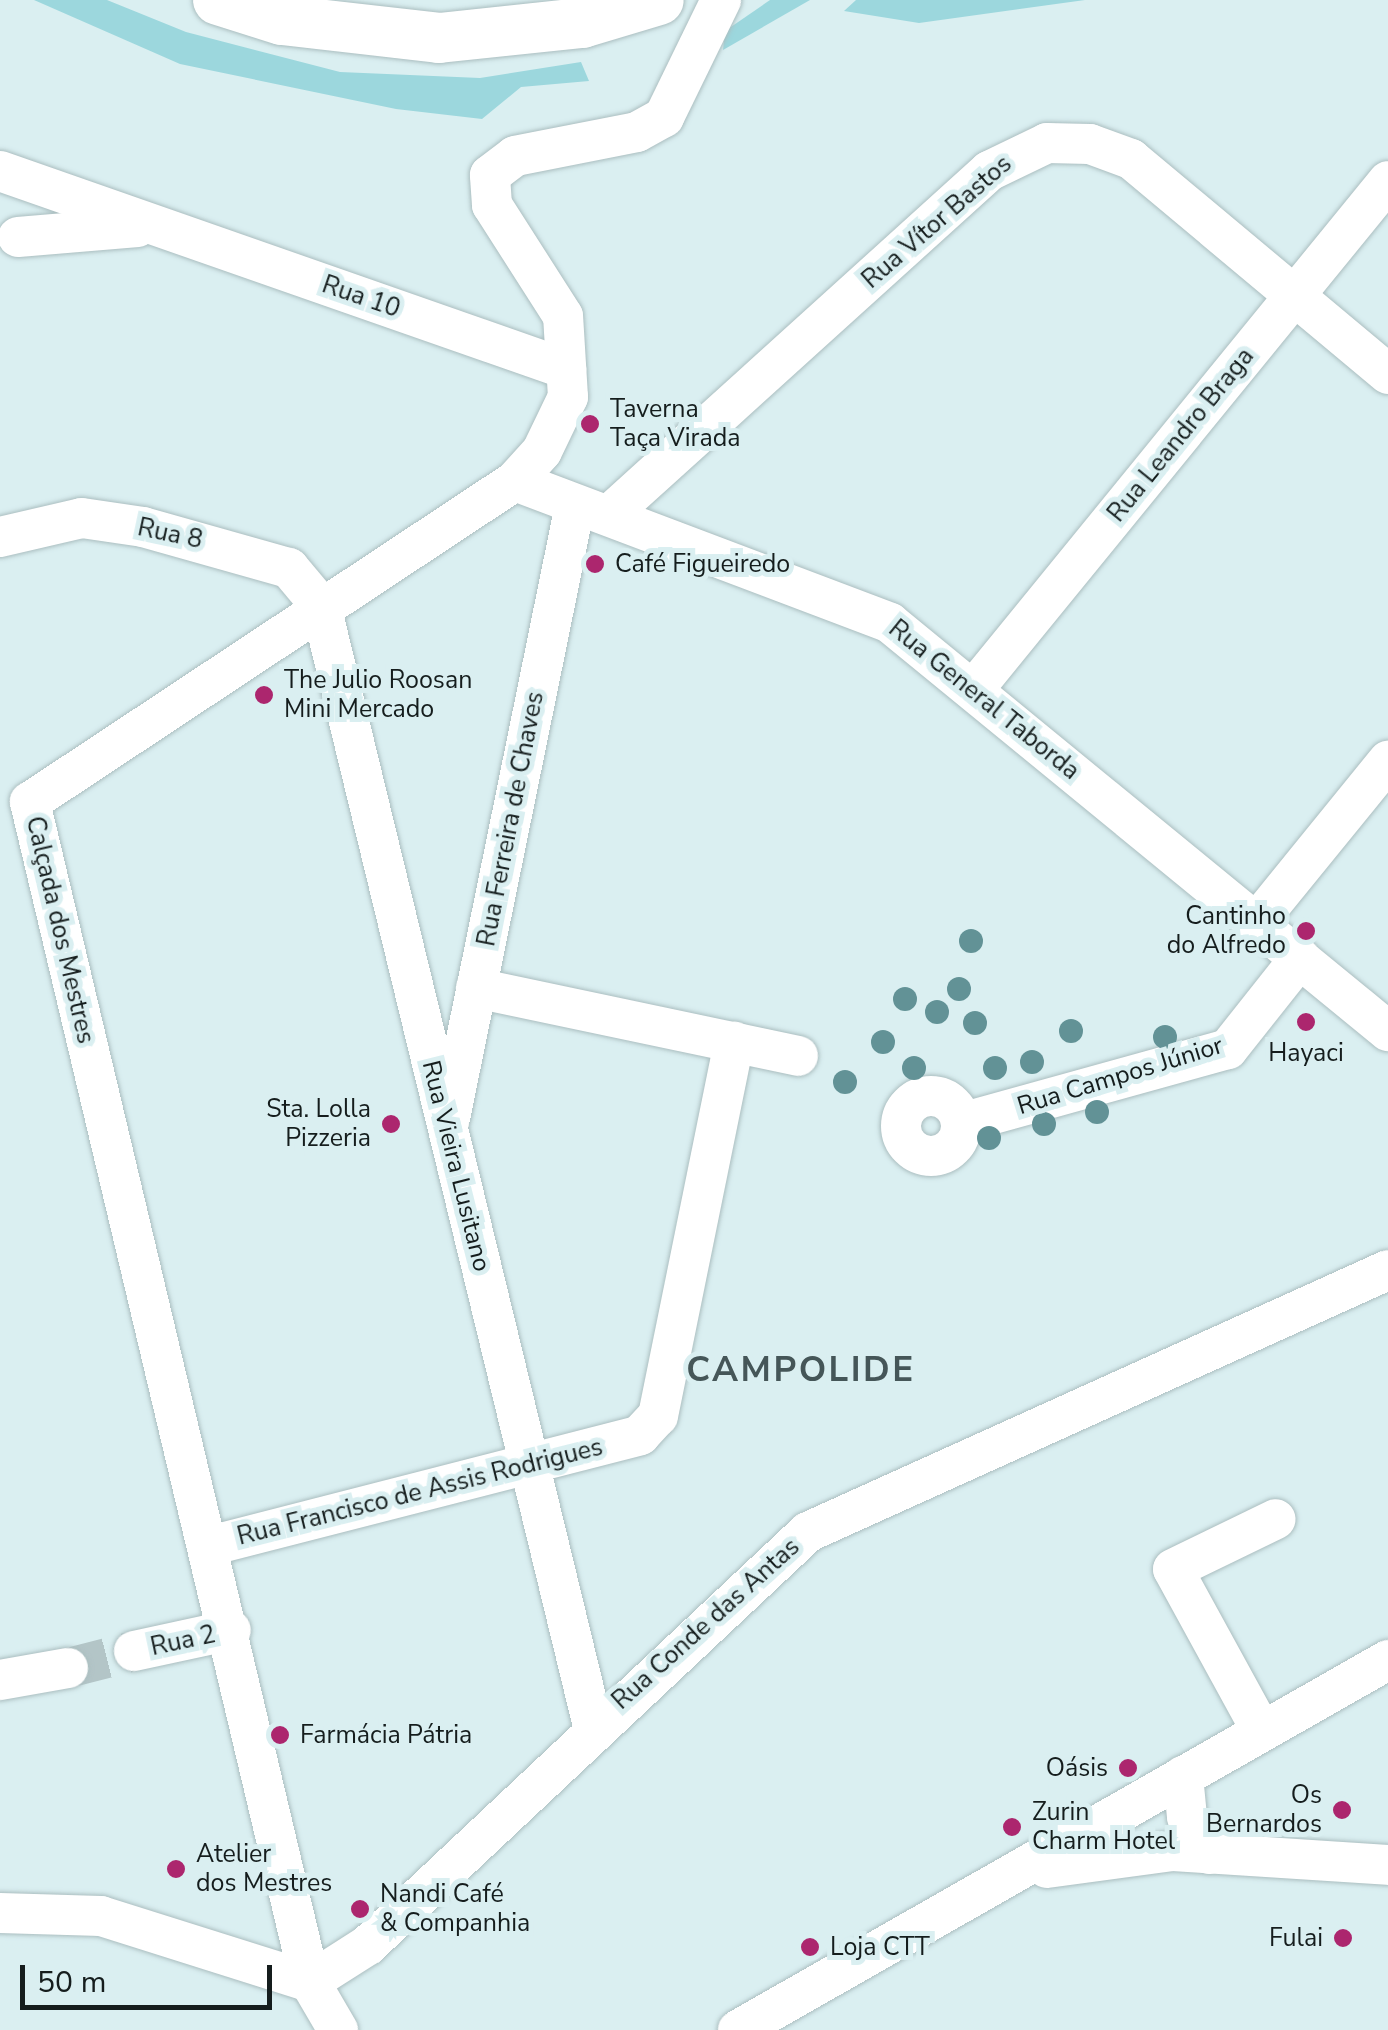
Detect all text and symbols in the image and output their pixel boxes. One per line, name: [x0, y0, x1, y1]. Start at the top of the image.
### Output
street label: Rua Vítor Bastos: [856, 149, 1018, 295]
street label: Rua 10: [318, 270, 404, 324]
street label: Rua Leandro Braga: [1102, 342, 1260, 528]
place label: Taverna Taça Virada: [610, 395, 740, 454]
marker: Taverna Taça Virada: [579, 413, 601, 435]
street label: Rua 8: [135, 513, 205, 555]
place label: Café Figueiredo: [615, 549, 790, 579]
marker: Café Figueiredo: [584, 553, 606, 575]
street label: Rua General Taborda: [883, 614, 1085, 786]
place label: The Julio Roosan Mini Mercado: [284, 666, 472, 725]
marker: The Julio Roosan Mini Mercado: [253, 684, 275, 706]
street label: Rua Ferreira de Chaves: [472, 689, 550, 949]
street label: Calçada dos Mestres: [19, 813, 101, 1047]
place label: Cantinho do Alfredo: [1167, 902, 1286, 961]
marker: Cantinho do Alfredo: [1295, 920, 1317, 942]
marker: Hayaci: [1295, 1011, 1317, 1033]
street label: Rua Campos Júnior: [1014, 1030, 1226, 1122]
place label: Hayaci: [1268, 1038, 1344, 1068]
street label: Rua Vieira Lusitano: [415, 1057, 497, 1275]
place label: Sta. Lolla Pizzeria: [266, 1095, 371, 1154]
marker: Sta. Lolla Pizzeria: [380, 1113, 402, 1135]
district label: CAMPOLIDE: [686, 1349, 916, 1391]
street label: Rua Francisco de Assis Rodrigues: [234, 1432, 606, 1552]
street label: Rua Conde das Antas: [606, 1532, 806, 1716]
street label: Rua 2: [148, 1620, 218, 1662]
place label: Farmácia Pátria: [300, 1720, 472, 1750]
marker: Farmácia Pátria: [269, 1724, 291, 1746]
place label: Oásis: [1046, 1753, 1108, 1783]
marker: Oásis: [1117, 1757, 1139, 1779]
place label: Os Bernardos: [1206, 1781, 1322, 1840]
place label: Zurin Charm Hotel: [1032, 1798, 1175, 1857]
marker: Os Bernardos: [1331, 1799, 1353, 1821]
marker: Zurin Charm Hotel: [1001, 1816, 1023, 1838]
place label: Atelier dos Mestres: [196, 1840, 332, 1899]
marker: Atelier dos Mestres: [165, 1858, 187, 1880]
place label: Nandi Café & Companhia: [380, 1880, 530, 1939]
marker: Nandi Café & Companhia: [349, 1898, 371, 1920]
place label: Fulai: [1269, 1923, 1323, 1953]
marker: Fulai: [1332, 1927, 1354, 1949]
place label: Loja CTT: [830, 1932, 930, 1962]
marker: Loja CTT: [799, 1936, 821, 1958]
scale bar: [25, 1945, 278, 2007]
text: 50 m: [37, 1962, 106, 2003]

